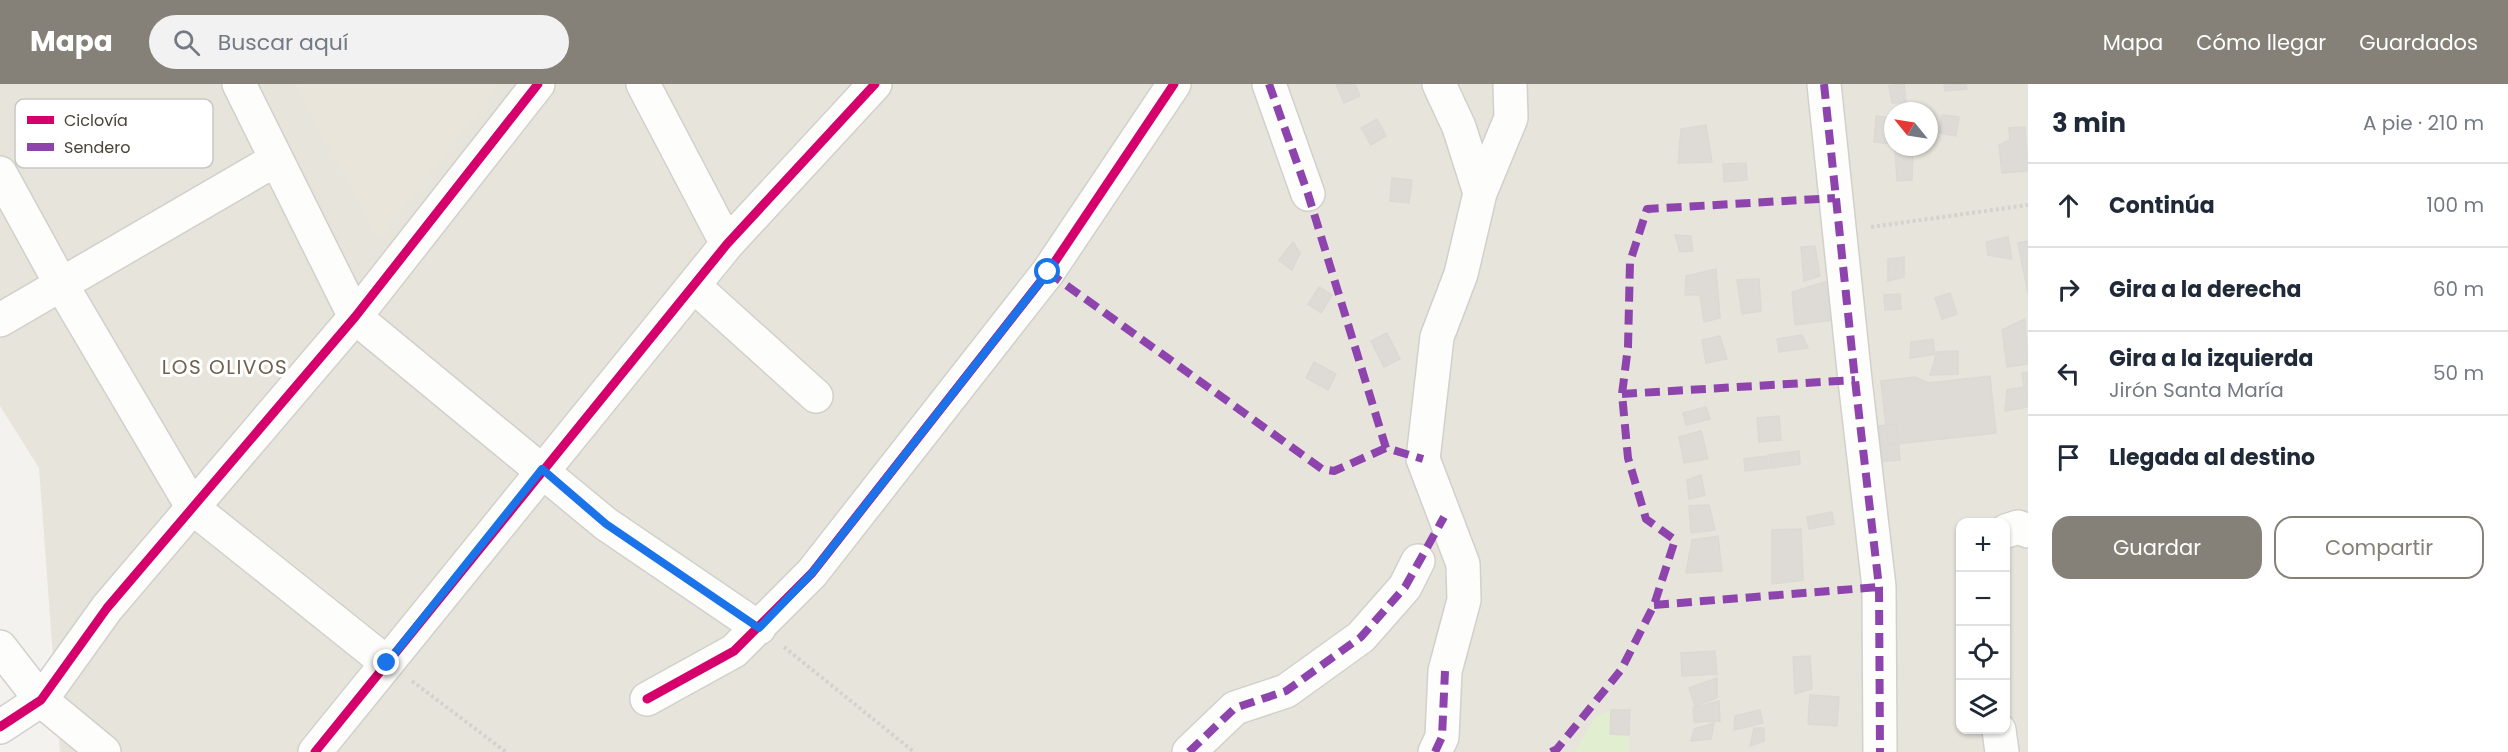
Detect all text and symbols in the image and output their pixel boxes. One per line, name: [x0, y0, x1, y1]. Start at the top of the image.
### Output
search box: [149, 15, 569, 69]
text: Mapa: [30, 22, 113, 61]
icon: search: [170, 26, 203, 59]
text: Buscar aquí: [218, 27, 348, 58]
text: Mapa: [2103, 28, 2163, 57]
text: Cómo llegar: [2196, 28, 2326, 57]
text: Guardados: [2359, 28, 2478, 57]
legend: [15, 99, 213, 168]
north arrow: [1884, 102, 1938, 156]
text: 3 min: [2052, 105, 2126, 141]
text: Ciclovía: [64, 109, 128, 132]
text: A pie · 210 m: [2363, 109, 2484, 137]
text: Sendero: [64, 136, 131, 159]
icon: ahead: [2052, 189, 2085, 222]
text: Continúa: [2109, 190, 2215, 221]
text: 100 m: [2427, 191, 2484, 219]
route start: [1034, 258, 1060, 284]
icon: right: [2052, 273, 2085, 306]
text: Gira a la derecha: [2109, 274, 2302, 305]
text: 60 m: [2433, 275, 2484, 303]
text: Gira a la izquierda: [2109, 343, 2313, 374]
district label: LOS OLIVOS: [162, 353, 288, 381]
icon: left: [2052, 357, 2085, 390]
text: 50 m: [2433, 359, 2484, 387]
text: Jirón Santa María: [2109, 376, 2284, 404]
icon: arrive: [2052, 441, 2085, 474]
text: Llegada al destino: [2109, 442, 2315, 473]
button: Guardar: [2052, 516, 2262, 579]
button: Compartir: [2274, 516, 2484, 579]
map controls: [1956, 518, 2010, 734]
button: +: [1956, 518, 2010, 572]
button: −: [1956, 572, 2010, 626]
button: locate: [1956, 626, 2010, 680]
route end: [373, 649, 399, 675]
button: layers: [1956, 680, 2010, 734]

